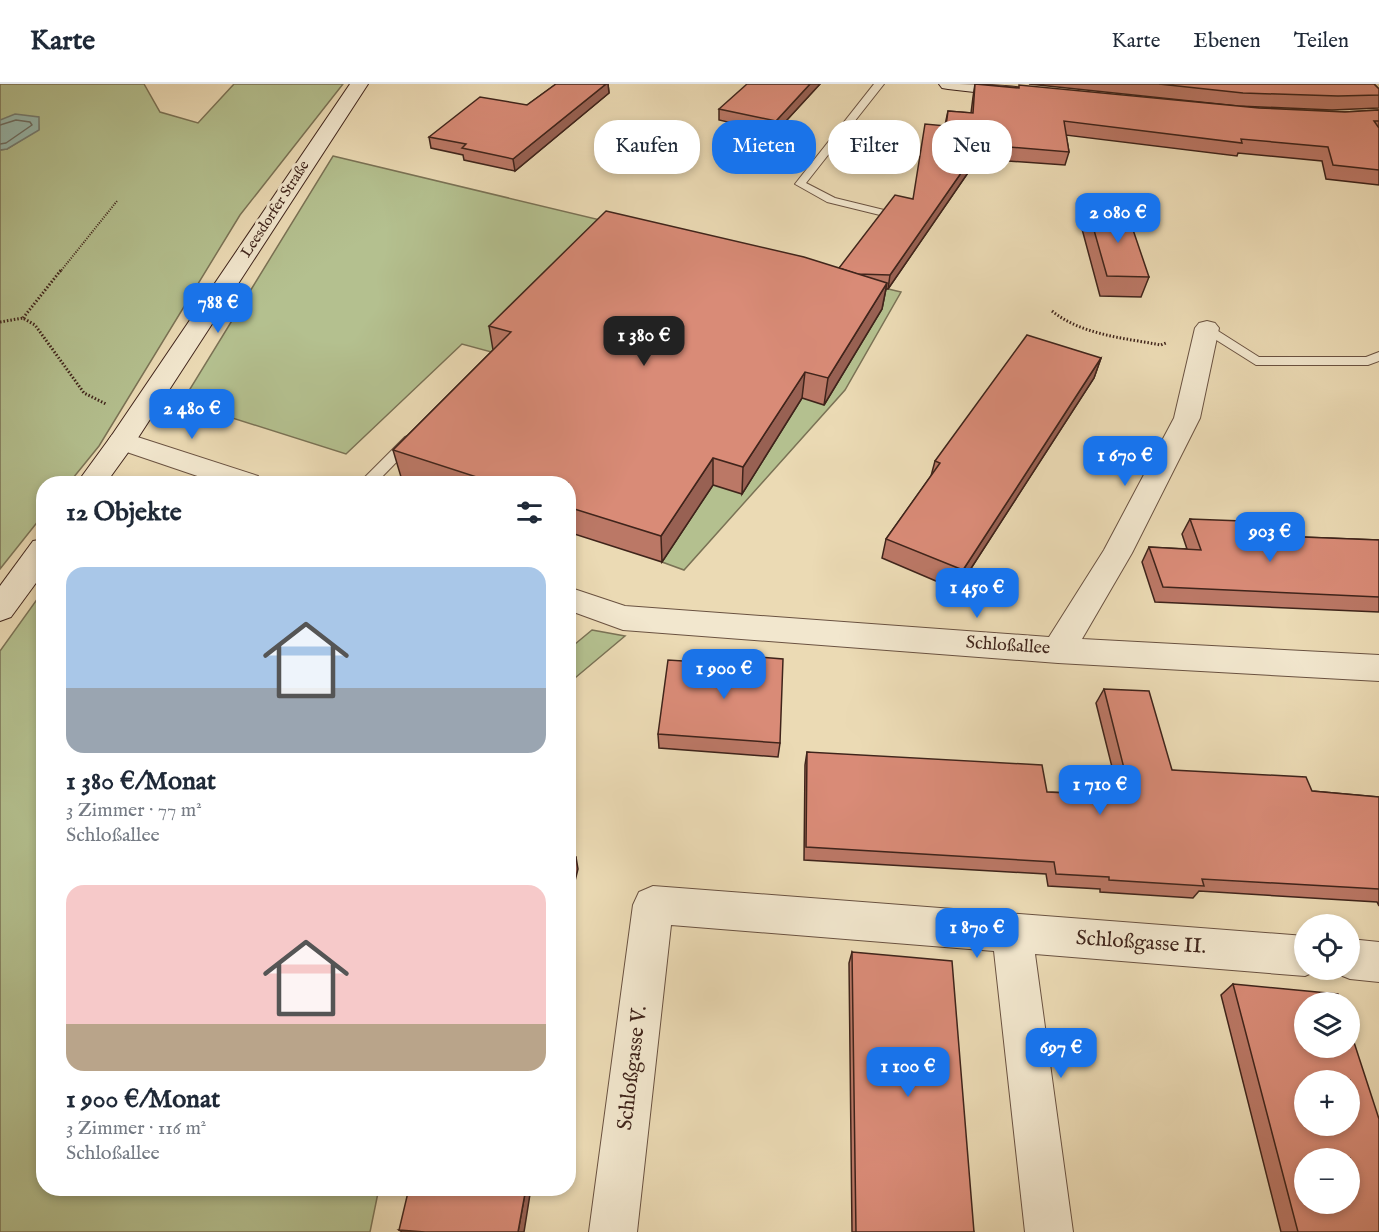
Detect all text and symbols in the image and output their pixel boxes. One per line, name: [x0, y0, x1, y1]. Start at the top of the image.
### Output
text: Karte: [30, 24, 95, 59]
text: Karte: [1112, 28, 1160, 55]
text: Ebenen: [1193, 28, 1261, 55]
text: Teilen: [1294, 28, 1349, 55]
chip: Kaufen: [594, 120, 700, 174]
chip: Mieten: [712, 120, 816, 174]
chip: Filter: [828, 120, 920, 174]
chip: Neu: [932, 120, 1012, 174]
street label: Leesdorfer Straße: [237, 157, 313, 261]
pin: 2 080 €: [1063, 193, 1173, 244]
text: 2 080 €: [1089, 200, 1147, 225]
pin: 788 €: [176, 283, 260, 334]
text: 788 €: [197, 290, 239, 315]
pin: 1 380 €: [589, 316, 699, 367]
text: 1 380 €: [617, 323, 671, 348]
pin: 2 480 €: [137, 389, 247, 440]
text: 2 480 €: [163, 396, 221, 421]
pin: 1 670 €: [1070, 436, 1180, 487]
text: 1 670 €: [1097, 443, 1153, 468]
text: 12 Objekte: [66, 496, 182, 529]
icon: filters: [513, 496, 546, 529]
pin: 903 €: [1228, 512, 1312, 563]
text: 903 €: [1249, 519, 1291, 544]
pin: 1 450 €: [922, 568, 1032, 619]
text: 1 450 €: [950, 575, 1004, 600]
icon: home: [252, 606, 360, 714]
street label: Schloßallee: [965, 632, 1051, 660]
pin: 1 900 €: [669, 649, 779, 700]
text: 1 900 €: [696, 656, 752, 681]
text: 1 380 €/Monat: [66, 765, 216, 798]
pin: 1 710 €: [1045, 765, 1155, 816]
text: 1 710 €: [1073, 772, 1127, 797]
text: 3 Zimmer · 77 m²: [66, 798, 202, 823]
text: Schloßallee: [66, 823, 160, 848]
pin: 1 870 €: [922, 908, 1032, 959]
map controls: [1294, 914, 1360, 1214]
button: locate: [1294, 914, 1360, 980]
text: 1 870 €: [950, 915, 1004, 940]
icon: home: [252, 924, 360, 1032]
street label: Schloßgasse II.: [1075, 925, 1207, 961]
button: layers: [1294, 992, 1360, 1058]
street label: Schloßgasse V.: [612, 1004, 654, 1132]
pin: 697 €: [1019, 1028, 1103, 1079]
text: 697 €: [1040, 1035, 1082, 1060]
pin: 1 100 €: [853, 1047, 963, 1098]
text: 1 100 €: [881, 1054, 935, 1079]
button: +: [1294, 1070, 1360, 1136]
text: 1 900 €/Monat: [66, 1083, 220, 1116]
text: 3 Zimmer · 116 m²: [66, 1116, 206, 1141]
text: Schloßallee: [66, 1141, 160, 1166]
button: −: [1294, 1148, 1360, 1214]

